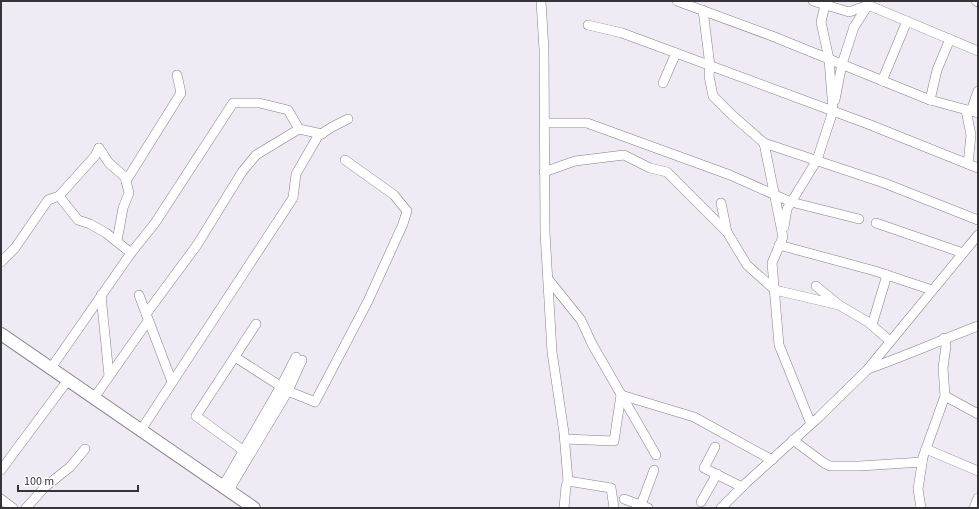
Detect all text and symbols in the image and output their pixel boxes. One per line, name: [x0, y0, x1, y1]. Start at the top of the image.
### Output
scale bar: [18, 467, 138, 493]
text: 100 m: [24, 473, 54, 490]

